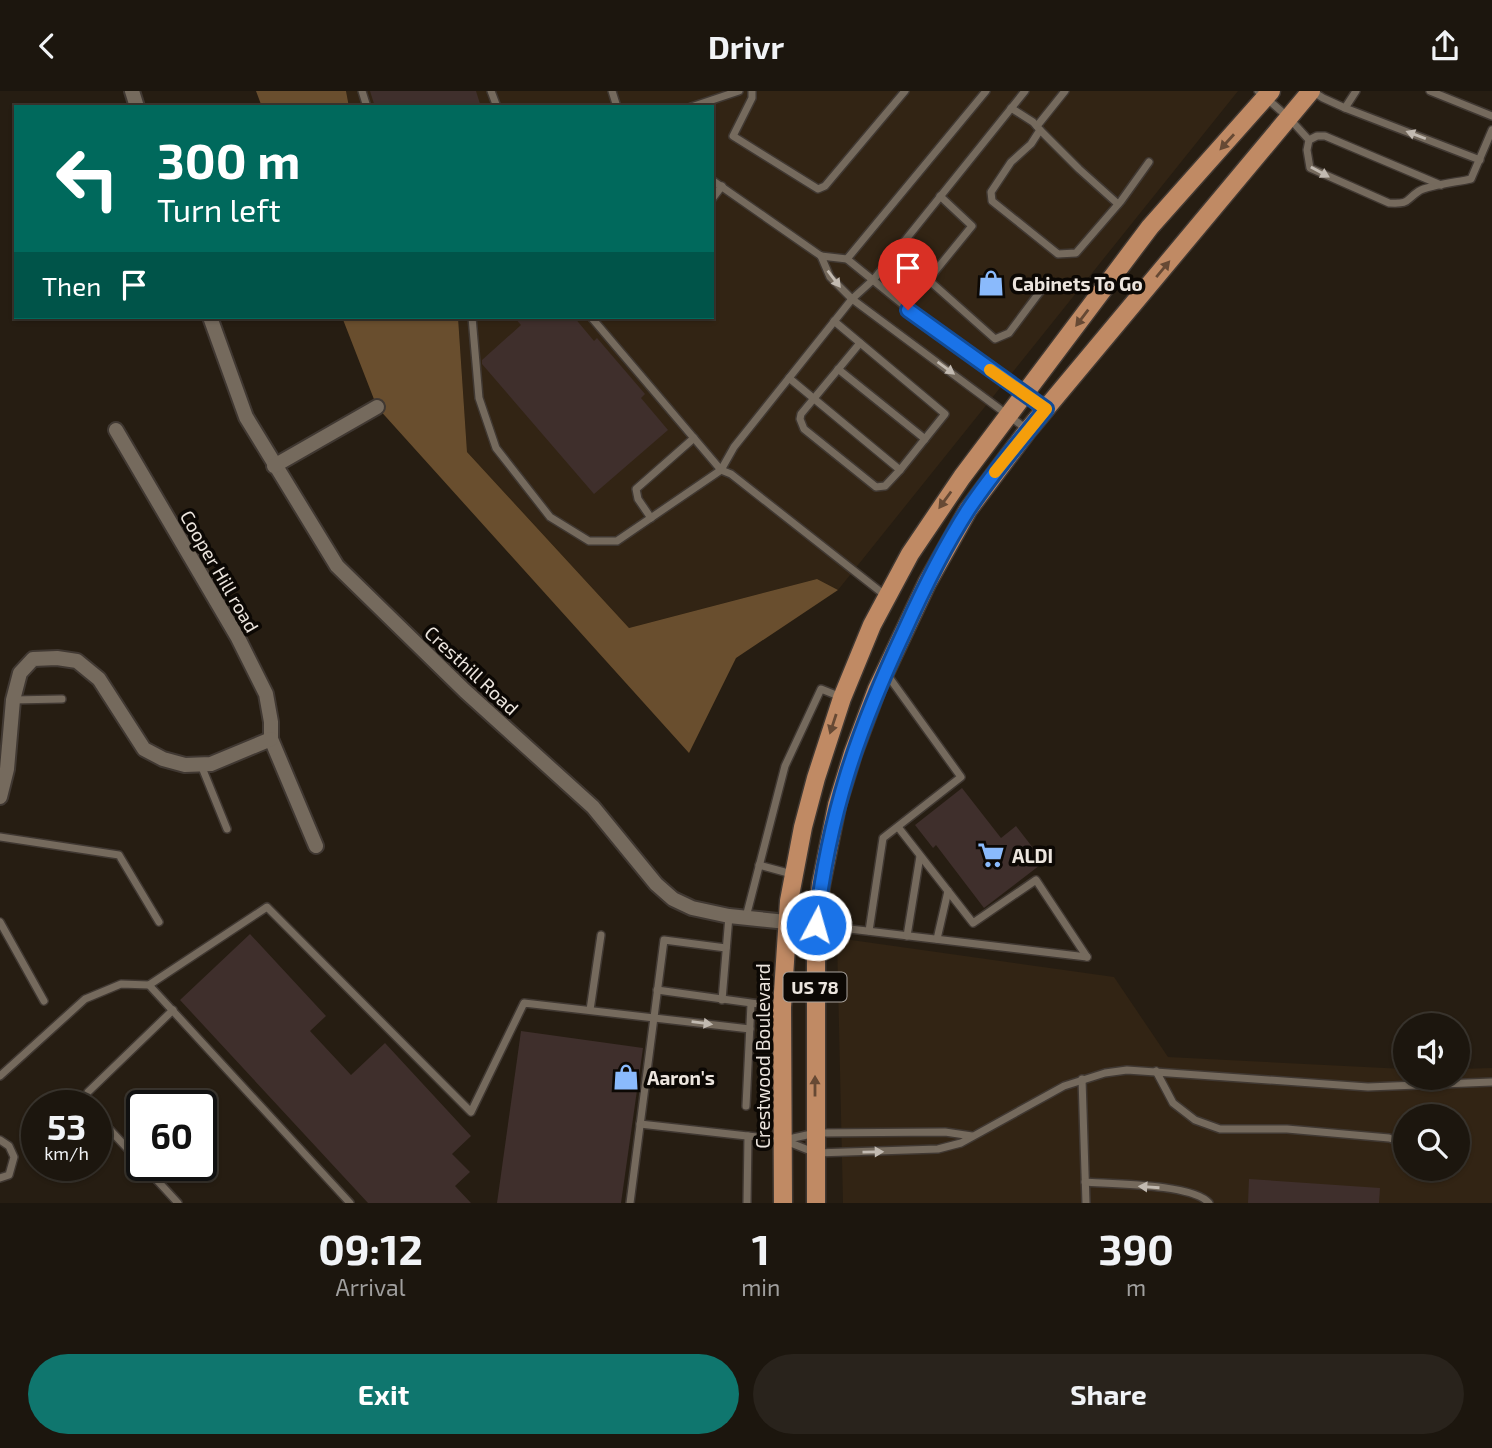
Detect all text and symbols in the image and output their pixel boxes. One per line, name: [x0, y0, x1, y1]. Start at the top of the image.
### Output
icon: back: [28, 27, 66, 65]
text: Drivr: [708, 27, 784, 65]
icon: share: [1426, 27, 1464, 65]
one-way arrow: [1406, 129, 1427, 140]
text: 300 m: [157, 130, 300, 189]
icon: left: [42, 133, 133, 224]
one-way arrow: [1219, 134, 1235, 151]
one-way arrow: [1310, 165, 1330, 177]
text: Turn left: [157, 190, 281, 228]
pin: [878, 238, 938, 310]
icon: arrive: [889, 249, 927, 287]
one-way arrow: [1155, 260, 1171, 278]
icon: arrive: [115, 266, 153, 304]
shop icon: Cabinets To Go: [976, 268, 1006, 298]
text: Then: [42, 270, 101, 301]
one-way arrow: [827, 270, 841, 288]
place label: Cabinets To Go: [1012, 272, 1143, 295]
one-way arrow: [1075, 309, 1089, 327]
one-way arrow: [937, 361, 955, 375]
one-way arrow: [938, 490, 952, 509]
street label: Cooper Hill road: [176, 506, 264, 636]
street label: Cresthill Road: [420, 621, 524, 719]
one-way arrow: [827, 714, 838, 735]
supermarket icon: ALDI: [976, 840, 1006, 870]
place label: ALDI: [1012, 844, 1053, 867]
position arrow: [779, 888, 853, 962]
street label: Crestwood Boulevard: [751, 963, 774, 1149]
road number: US 78: [784, 973, 846, 1002]
map controls: [1393, 1013, 1470, 1181]
button: sound: [1393, 1013, 1470, 1090]
one-way arrow: [691, 1018, 713, 1029]
shop icon: Aaron's: [611, 1062, 641, 1092]
place label: Aaron's: [647, 1066, 715, 1089]
one-way arrow: [810, 1075, 821, 1097]
speed limit sign: 60: [126, 1090, 217, 1181]
button: search: [1393, 1104, 1470, 1181]
text: 53: [47, 1105, 86, 1147]
text: km/h: [44, 1142, 89, 1164]
one-way arrow: [862, 1146, 884, 1157]
one-way arrow: [1138, 1181, 1160, 1192]
text: 09:12: [318, 1223, 423, 1273]
text: 1: [752, 1223, 770, 1273]
text: 390: [1099, 1223, 1174, 1273]
text: Arrival: [336, 1273, 406, 1301]
text: min: [741, 1273, 780, 1301]
text: m: [1126, 1273, 1146, 1301]
button: Exit: [28, 1354, 739, 1434]
button: Share: [753, 1354, 1464, 1434]

